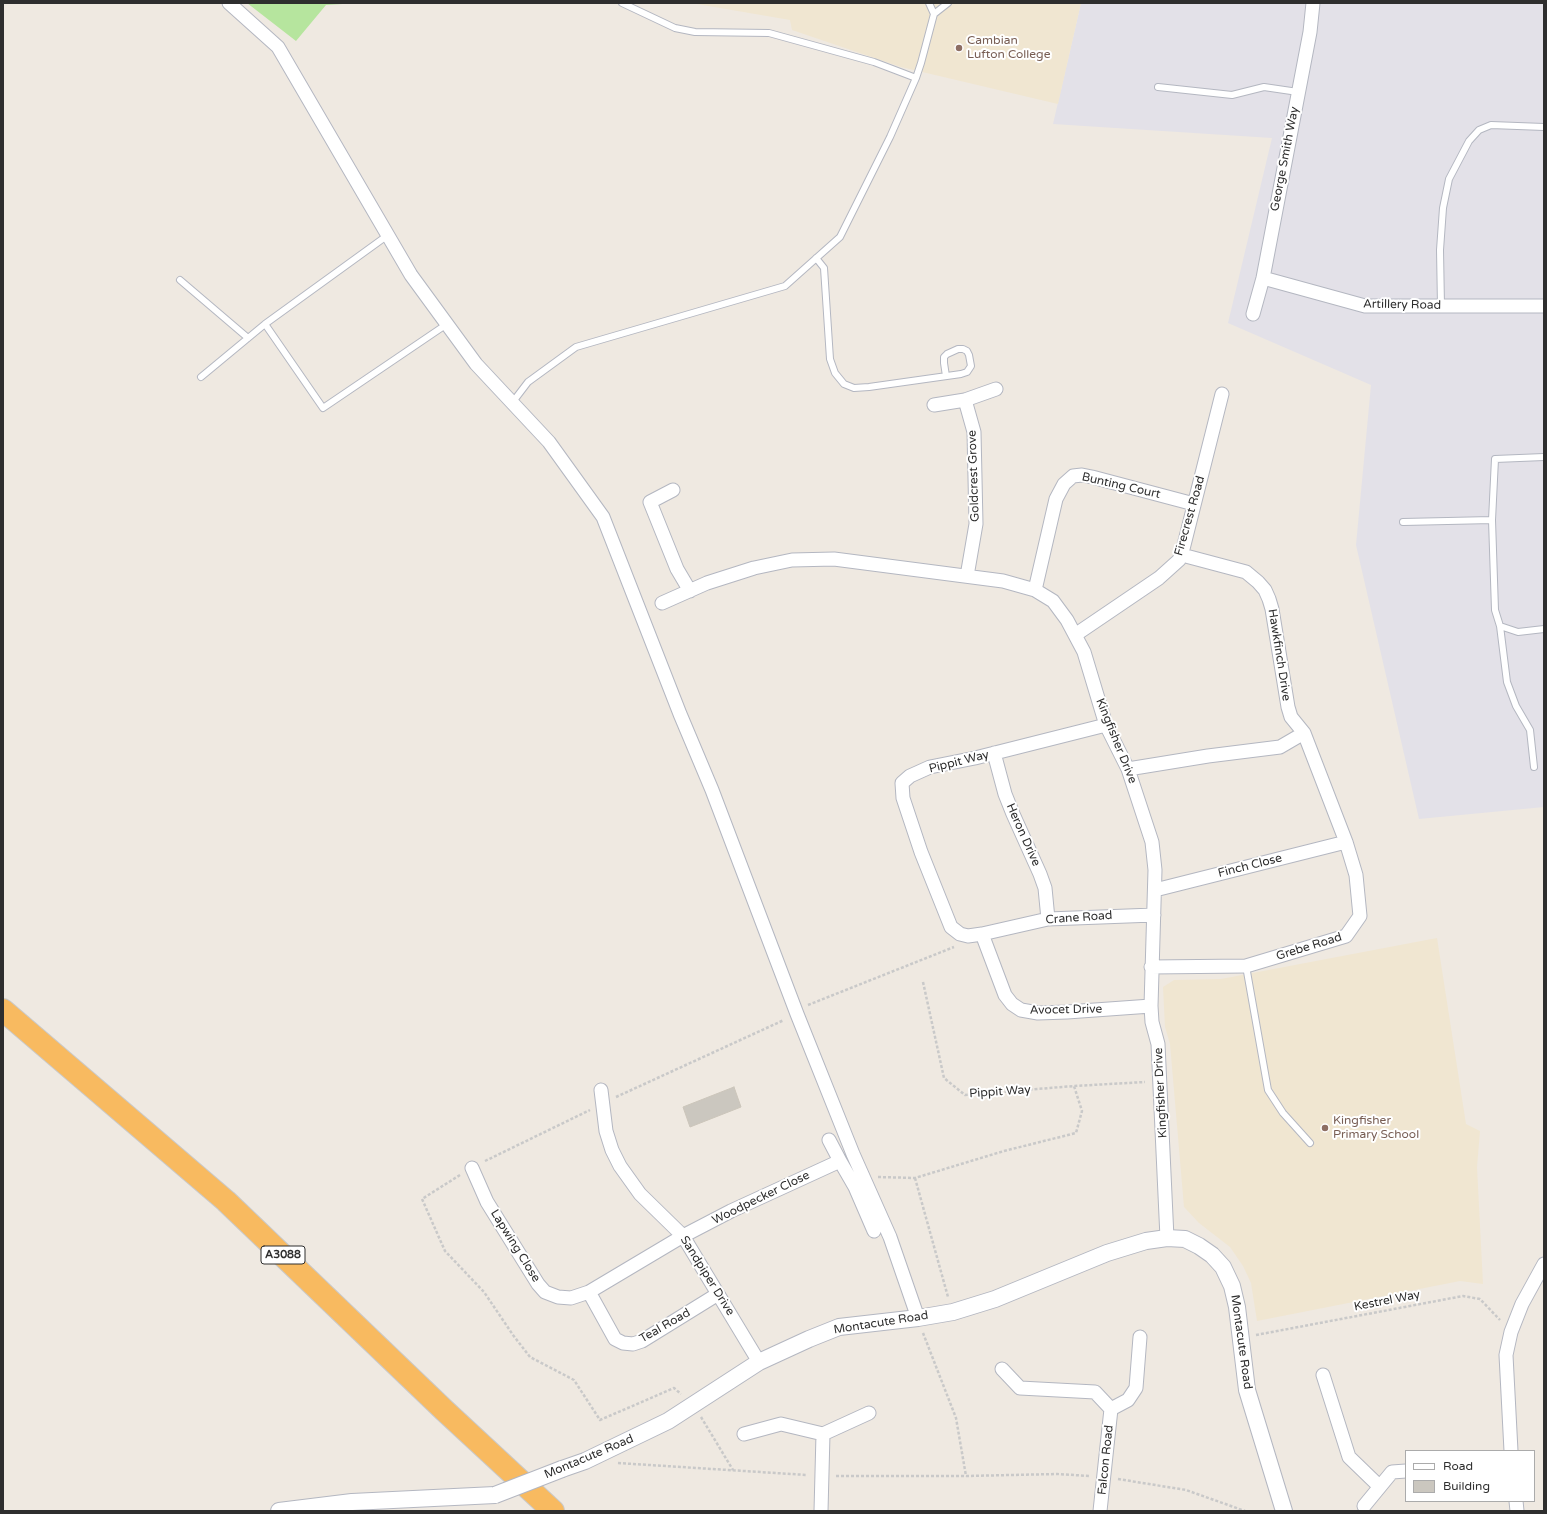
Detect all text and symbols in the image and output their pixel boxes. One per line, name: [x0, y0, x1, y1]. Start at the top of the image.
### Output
place label: Cambian Lufton College: [967, 34, 1050, 62]
marker: Cambian Lufton College: [954, 43, 964, 53]
street label: George Smith Way: [1268, 106, 1302, 212]
street label: Artillery Road: [1363, 297, 1441, 313]
street label: Goldcrest Grove: [965, 430, 983, 522]
street label: Bunting Court: [1080, 470, 1162, 502]
street label: Firecrest Road: [1172, 474, 1208, 558]
street label: Hawkfinch Drive: [1265, 608, 1293, 702]
street label: Kingfisher Drive: [1092, 696, 1140, 786]
street label: Pippit Way: [927, 748, 991, 776]
street label: Heron Drive: [1003, 801, 1043, 869]
street label: Finch Close: [1217, 851, 1283, 881]
street label: Crane Road: [1045, 908, 1113, 928]
street label: Grebe Road: [1274, 930, 1344, 964]
street label: Avocet Drive: [1030, 1002, 1102, 1018]
street label: Kingfisher Drive: [1151, 1047, 1171, 1139]
street label: Pippit Way: [969, 1083, 1031, 1101]
place label: Kingfisher Primary School: [1333, 1114, 1419, 1142]
marker: Kingfisher Primary School: [1320, 1123, 1330, 1133]
street label: Woodpecker Close: [710, 1168, 812, 1228]
street label: Lapwing Close: [487, 1207, 543, 1285]
street label: Sandpiper Drive: [677, 1234, 737, 1318]
road number: A3088: [261, 1246, 305, 1264]
street label: Kestrel Way: [1353, 1288, 1421, 1314]
street label: Montacute Road: [1227, 1294, 1255, 1390]
street label: Teal Road: [637, 1306, 693, 1346]
street label: Montacute Road: [833, 1308, 929, 1338]
street label: Falcon Road: [1095, 1424, 1117, 1496]
street label: Montacute Road: [542, 1432, 636, 1482]
legend: [1405, 1450, 1535, 1502]
text: Road: [1443, 1459, 1473, 1473]
text: Building: [1443, 1479, 1490, 1493]

